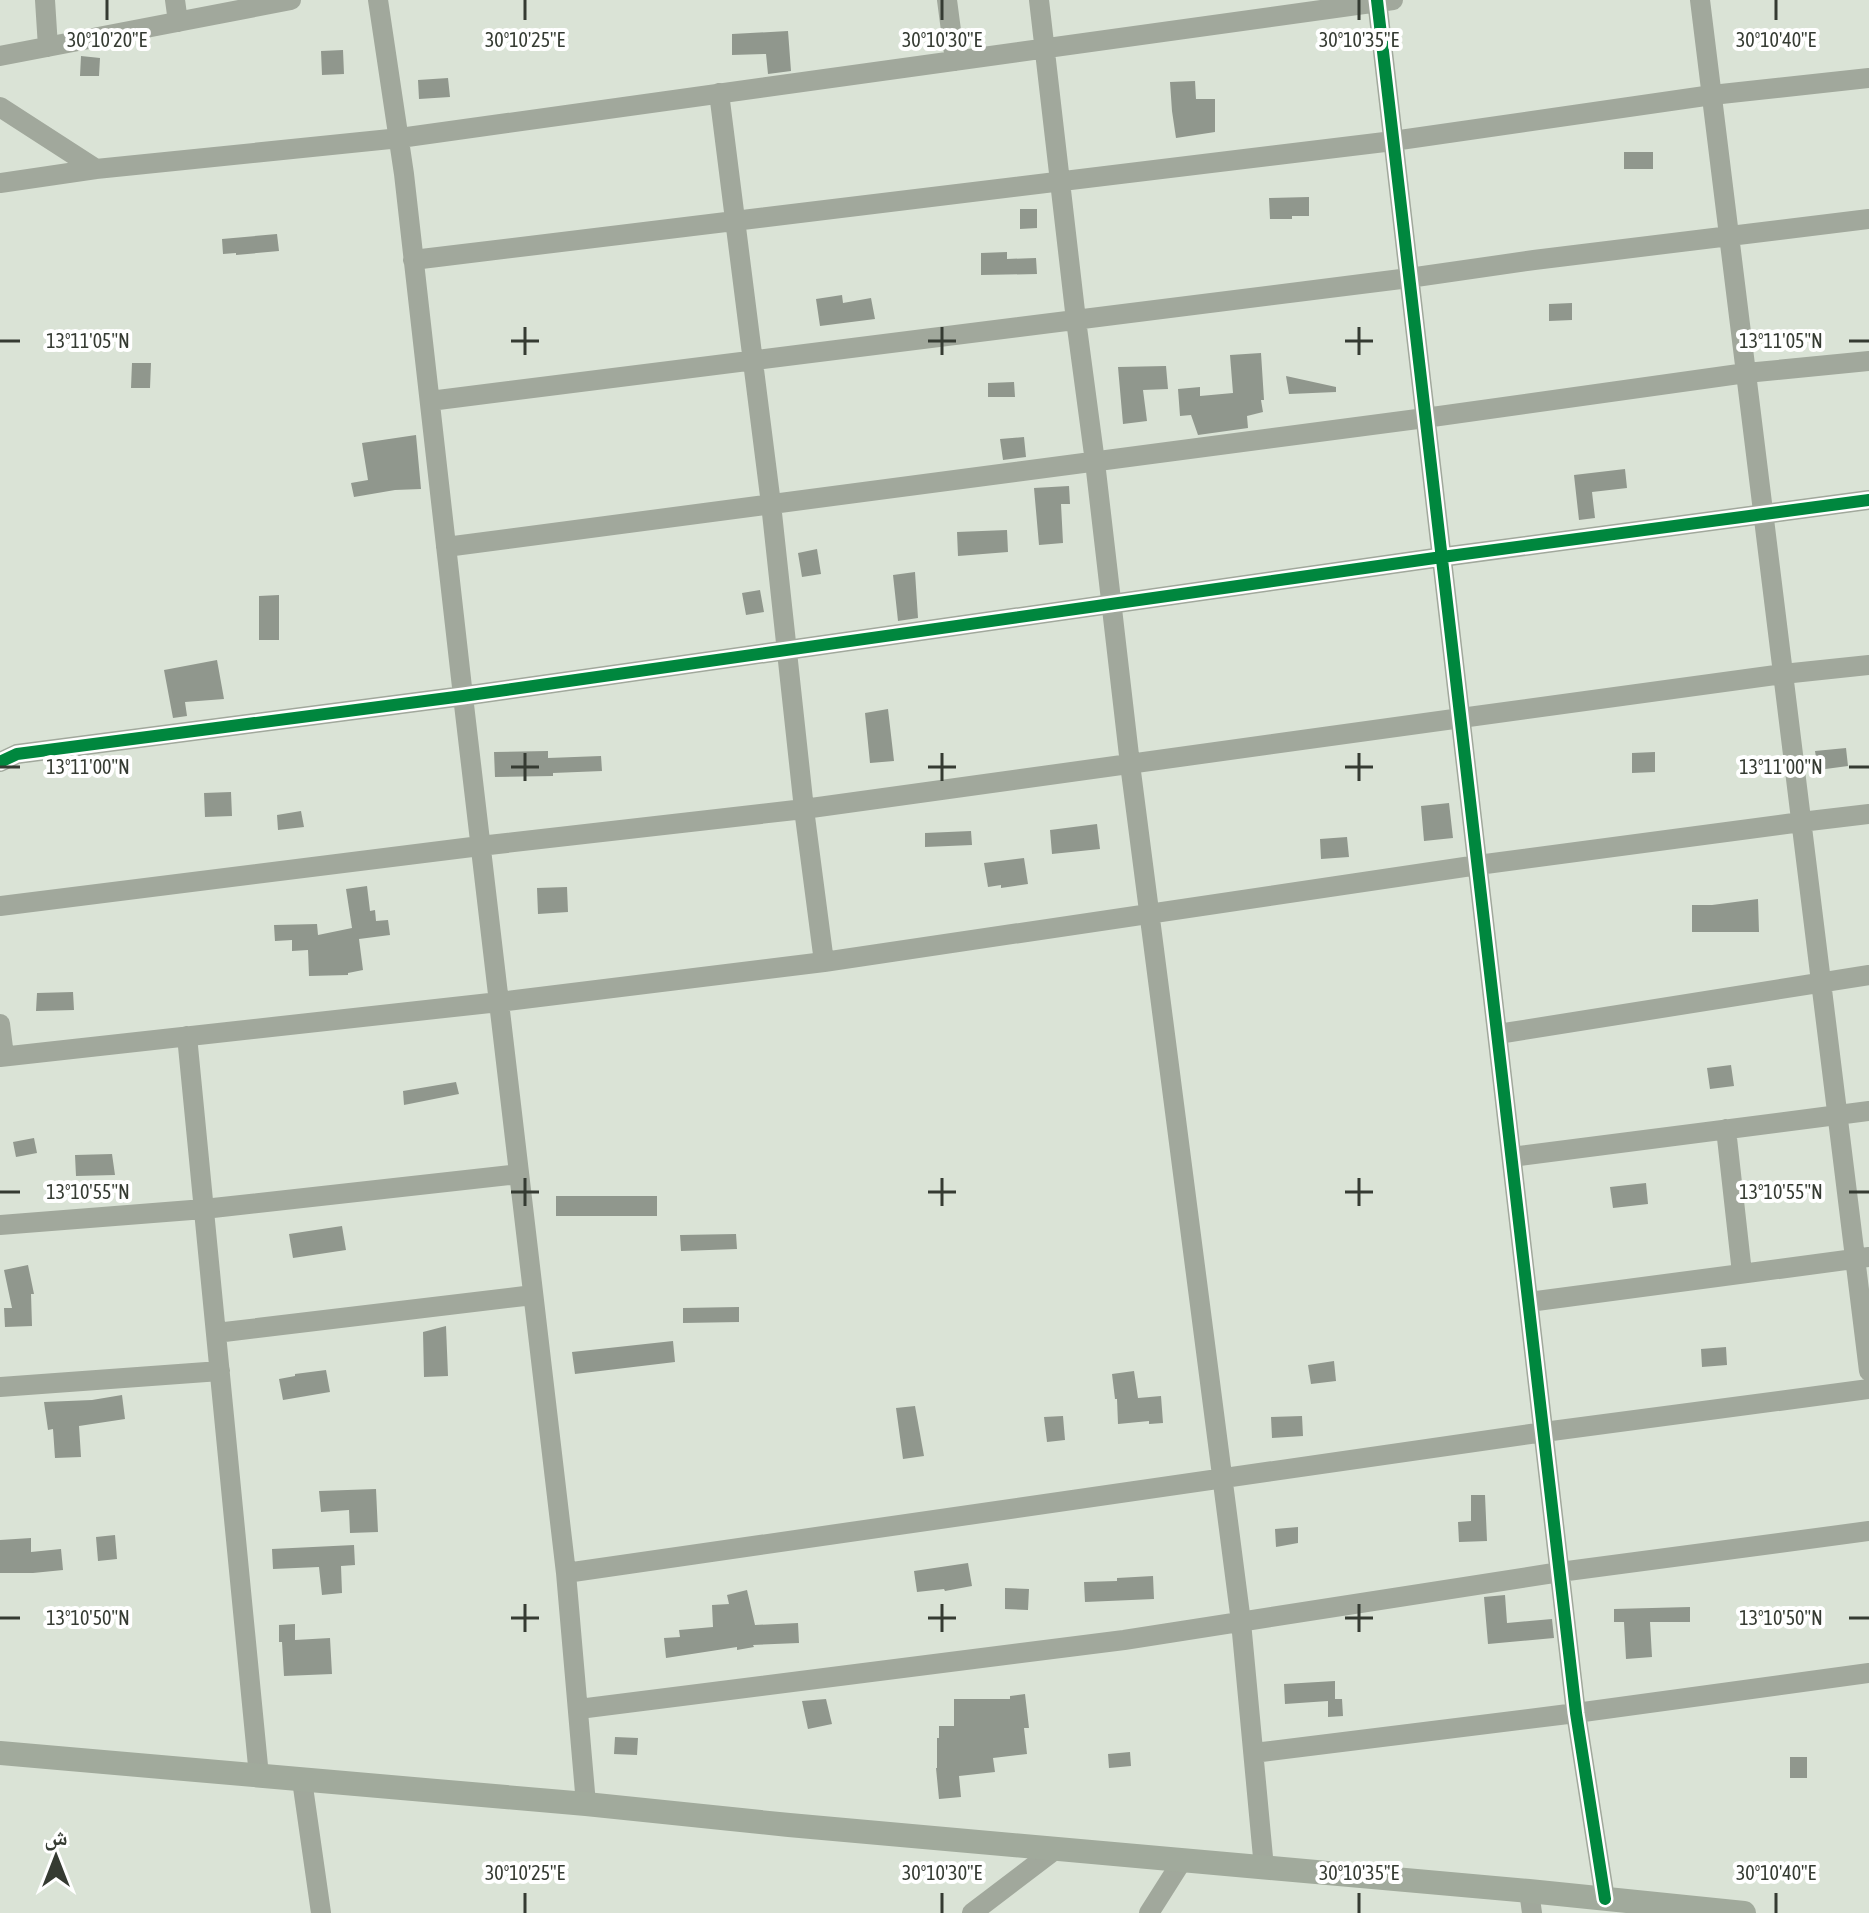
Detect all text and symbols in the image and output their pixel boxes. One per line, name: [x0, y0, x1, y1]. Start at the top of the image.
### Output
text: 30°10'20"E: [67, 28, 148, 51]
text: 30°10'25"E: [485, 28, 566, 51]
text: 30°10'30"E: [902, 28, 983, 51]
text: 30°10'35"E: [1319, 28, 1400, 51]
text: 30°10'40"E: [1736, 28, 1817, 51]
text: 13°11'05"N: [46, 329, 130, 352]
text: 13°11'05"N: [1739, 329, 1823, 352]
text: 13°11'00"N: [46, 755, 130, 778]
text: 13°11'00"N: [1739, 755, 1823, 778]
text: 13°10'55"N: [46, 1180, 130, 1203]
text: 13°10'55"N: [1739, 1180, 1823, 1203]
text: 13°10'50"N: [46, 1606, 130, 1629]
text: 13°10'50"N: [1739, 1606, 1823, 1629]
north arrow: [16, 1817, 96, 1897]
text: ش: [44, 1824, 68, 1851]
text: 30°10'25"E: [485, 1861, 566, 1884]
text: 30°10'30"E: [902, 1861, 983, 1884]
text: 30°10'35"E: [1319, 1861, 1400, 1884]
text: 30°10'40"E: [1736, 1861, 1817, 1884]

